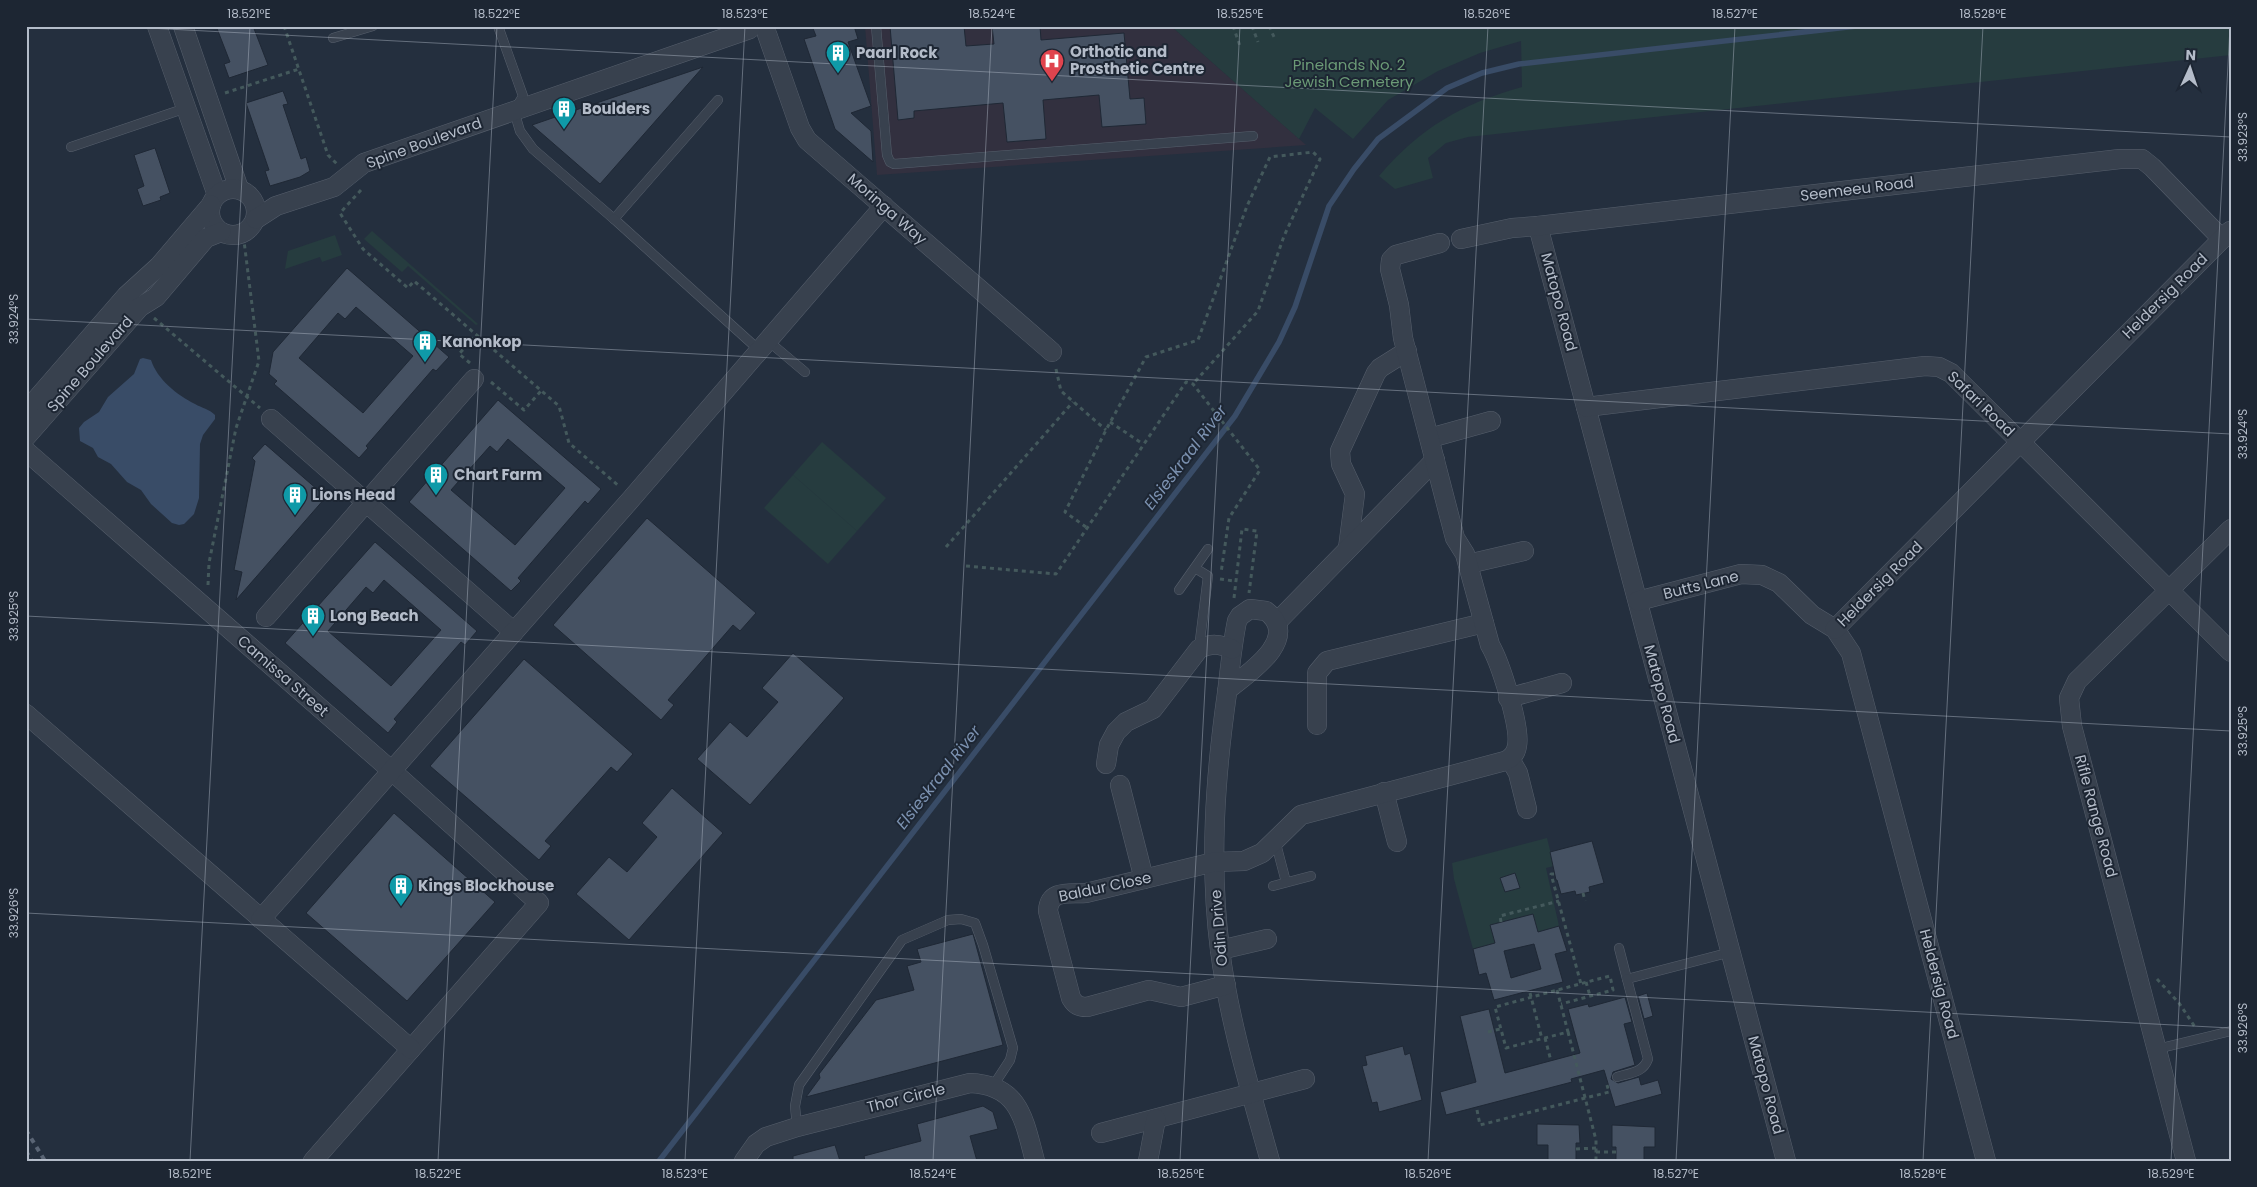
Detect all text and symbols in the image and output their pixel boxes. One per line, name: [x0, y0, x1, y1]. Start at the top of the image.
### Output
text: 18.521°E: [227, 5, 271, 22]
text: 18.522°E: [474, 5, 520, 22]
text: 18.523°E: [722, 5, 768, 22]
text: 18.524°E: [969, 5, 1016, 22]
text: 18.525°E: [1217, 5, 1263, 22]
text: 18.526°E: [1463, 5, 1511, 22]
text: 18.527°E: [1712, 5, 1758, 22]
text: 18.528°E: [1959, 5, 2007, 22]
building icon: Paarl Rock: [825, 40, 851, 74]
place label: Orthotic and Prosthetic Centre: [1070, 41, 1204, 79]
place label: Paarl Rock: [856, 42, 938, 63]
north arrow: [2164, 42, 2214, 92]
text: N: [2185, 45, 2196, 65]
hospital icon: Orthotic and Prosthetic Centre: [1039, 48, 1065, 82]
park label: Pinelands No. 2 Jewish Cemetery: [1284, 54, 1414, 92]
building icon: Boulders: [551, 96, 577, 130]
place label: Boulders: [582, 98, 650, 119]
street label: Spine Boulevard: [363, 112, 484, 173]
text: 33.923°S: [2234, 112, 2251, 162]
street label: Moringa Way: [843, 168, 932, 249]
street label: Seemeeu Road: [1799, 171, 1915, 206]
street label: Heldersig Road: [2117, 248, 2212, 343]
street label: Matopo Road: [1536, 250, 1583, 353]
text: 33.924°S: [5, 294, 22, 344]
street label: Spine Boulevard: [42, 311, 137, 416]
building icon: Kanonkop: [412, 329, 438, 363]
place label: Kanonkop: [442, 331, 521, 352]
street label: Safari Road: [1943, 366, 2020, 441]
water label: Elsieskraal River: [1138, 399, 1233, 514]
text: 33.924°S: [2234, 409, 2251, 459]
building icon: Chart Farm: [423, 462, 449, 496]
place label: Chart Farm: [454, 464, 542, 485]
building icon: Lions Head: [282, 482, 308, 516]
place label: Lions Head: [312, 484, 395, 505]
street label: Heldersig Road: [1832, 536, 1927, 631]
street label: Butts Lane: [1661, 565, 1741, 604]
text: 33.925°S: [5, 591, 22, 641]
building icon: Long Beach: [300, 603, 326, 637]
place label: Long Beach: [330, 605, 419, 626]
street label: Camissa Street: [233, 630, 333, 721]
street label: Matopo Road: [1639, 642, 1686, 745]
text: 33.925°S: [2234, 706, 2251, 756]
water label: Elsieskraal River: [891, 720, 987, 834]
street label: Rifle Range Road: [2070, 752, 2123, 879]
street label: Baldur Close: [1057, 866, 1153, 907]
building icon: Kings Blockhouse: [388, 873, 414, 907]
place label: Kings Blockhouse: [418, 875, 554, 896]
text: 33.926°S: [5, 888, 22, 938]
street label: Odin Drive: [1205, 889, 1232, 967]
street label: Heldersig Road: [1915, 927, 1964, 1041]
text: 33.926°S: [2234, 1003, 2251, 1053]
street label: Matopo Road: [1743, 1033, 1790, 1136]
street label: Thor Circle: [865, 1078, 947, 1117]
text: 18.521°E: [168, 1165, 212, 1182]
text: 18.522°E: [415, 1165, 461, 1182]
text: 18.523°E: [662, 1165, 708, 1182]
text: 18.524°E: [910, 1165, 957, 1182]
text: 18.525°E: [1158, 1165, 1204, 1182]
text: 18.526°E: [1404, 1165, 1452, 1182]
text: 18.527°E: [1653, 1165, 1699, 1182]
text: 18.528°E: [1899, 1165, 1947, 1182]
text: 18.529°E: [2147, 1165, 2195, 1182]

